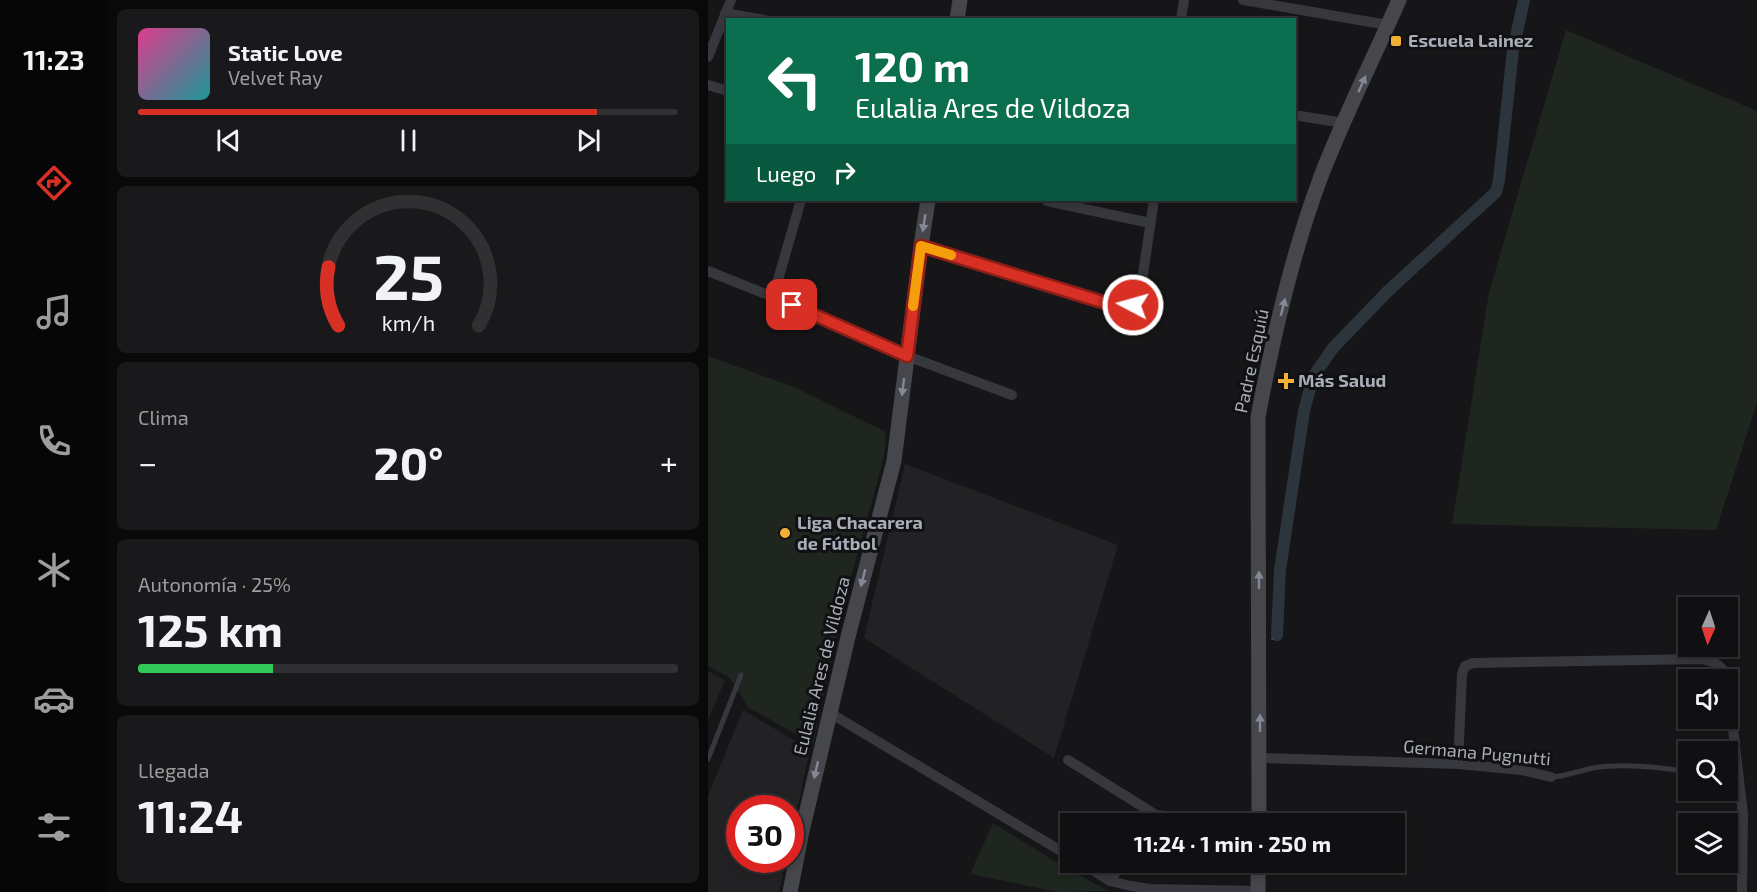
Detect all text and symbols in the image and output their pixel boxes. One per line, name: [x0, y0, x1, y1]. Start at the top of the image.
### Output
place label: Escuela Lainez: [1408, 29, 1533, 51]
marker: Escuela Lainez: [1389, 34, 1403, 48]
text: Static Love: [228, 39, 343, 65]
text: 120 m: [855, 40, 970, 90]
icon: left: [756, 42, 834, 120]
text: 11:23: [23, 43, 85, 75]
text: Velvet Ray: [228, 65, 323, 89]
one-way arrow: [1357, 76, 1366, 93]
text: Eulalia Ares de Vildoza: [855, 91, 1131, 123]
icon: previous: [212, 124, 245, 157]
icon: pause: [392, 124, 425, 157]
icon: next: [572, 124, 605, 157]
icon: right: [828, 156, 861, 189]
text: Luego: [756, 160, 816, 186]
icon: directions: [33, 162, 75, 204]
one-way arrow: [920, 213, 929, 232]
text: 25: [373, 239, 443, 314]
position arrow: [1101, 273, 1165, 337]
pin: [766, 279, 817, 330]
icon: arrive: [775, 288, 808, 321]
icon: music: [33, 291, 75, 333]
one-way arrow: [1278, 298, 1288, 316]
street label: Padre Esquiú: [1229, 307, 1273, 415]
text: km/h: [381, 311, 435, 336]
place label: Más Salud: [1298, 369, 1386, 391]
marker: Más Salud: [1279, 374, 1293, 388]
one-way arrow: [898, 378, 907, 397]
text: Clima: [138, 405, 189, 429]
icon: phone: [33, 420, 75, 462]
text: 20°: [374, 435, 444, 489]
text: −: [138, 442, 157, 482]
text: +: [660, 442, 678, 482]
place label: Liga Chacarera de Fútbol: [797, 511, 923, 554]
marker: Liga Chacarera de Fútbol: [778, 526, 792, 540]
icon: climate: [33, 549, 75, 591]
one-way arrow: [858, 569, 868, 587]
one-way arrow: [1254, 570, 1264, 589]
text: Autonomía · 25%: [138, 572, 291, 596]
street label: Eulalia Ares de Vildoza: [788, 574, 854, 758]
north arrow: [1678, 597, 1738, 657]
map controls: [1678, 597, 1738, 873]
text: 125 km: [138, 602, 283, 656]
button: sound: [1678, 669, 1738, 729]
icon: car: [33, 678, 75, 720]
one-way arrow: [1255, 714, 1265, 733]
street label: Germana Pugnutti: [1402, 735, 1552, 769]
button: search: [1678, 741, 1738, 801]
text: Llegada: [138, 758, 209, 782]
one-way arrow: [811, 761, 821, 780]
text: 11:24: [138, 788, 243, 842]
speed limit sign: 30: [726, 795, 804, 873]
icon: filters: [33, 806, 75, 848]
button: layers: [1678, 813, 1738, 873]
text: 11:24 · 1 min · 250 m: [1134, 830, 1331, 856]

